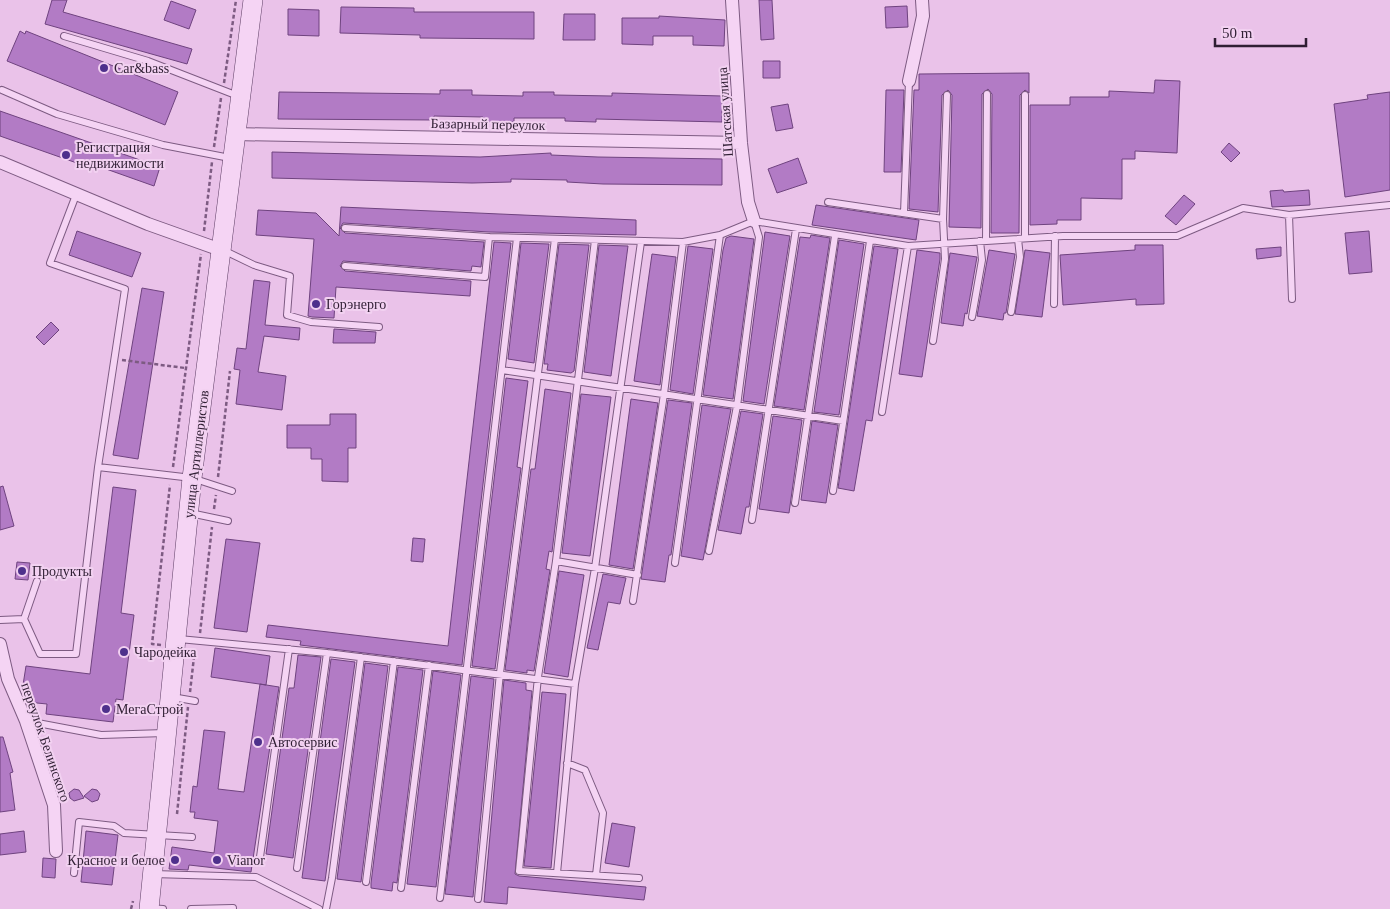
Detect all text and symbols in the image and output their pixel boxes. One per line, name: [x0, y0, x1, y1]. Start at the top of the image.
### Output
scale bar: [1215, 15, 1306, 47]
text: 50 m: [1222, 25, 1253, 41]
place label: Car&bass: [114, 61, 169, 76]
marker: Car&bass: [98, 62, 110, 74]
street label: Шатская улица: [715, 66, 736, 157]
street label: Базарный переулок: [431, 116, 546, 133]
place label: Регистрация недвижимости: [76, 140, 164, 171]
marker: Регистрация недвижимости: [60, 149, 72, 161]
place label: Горэнерго: [326, 297, 386, 312]
marker: Горэнерго: [310, 298, 322, 310]
street label: улица Артиллеристов: [181, 389, 212, 519]
place label: Продукты: [32, 564, 93, 579]
marker: Продукты: [16, 565, 28, 577]
place label: Чародейка: [134, 645, 197, 660]
marker: Чародейка: [118, 646, 130, 658]
street label: переулок Белинского: [18, 681, 73, 804]
place label: МегаСтрой: [116, 702, 184, 717]
marker: МегаСтрой: [100, 703, 112, 715]
place label: Автосервис: [268, 735, 338, 750]
marker: Автосервис: [252, 736, 264, 748]
place label: Красное и белое: [67, 853, 165, 868]
place label: Vianor: [227, 853, 265, 868]
marker: Красное и белое: [169, 854, 181, 866]
marker: Vianor: [211, 854, 223, 866]

